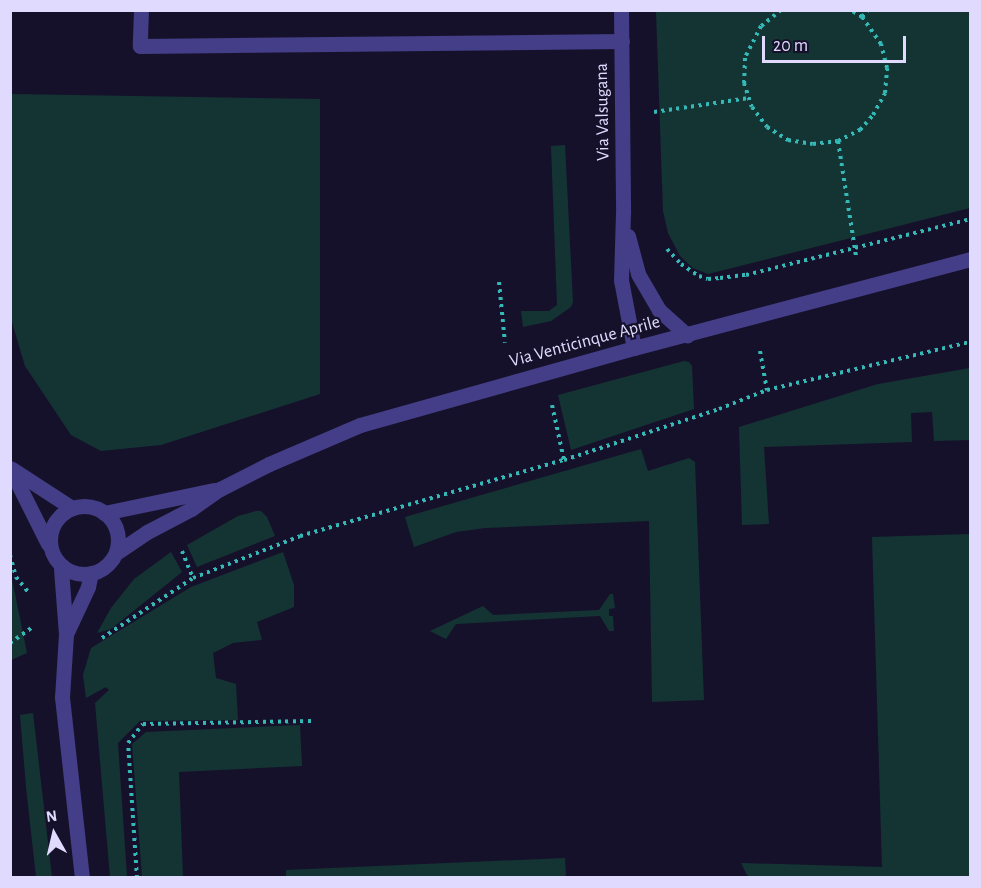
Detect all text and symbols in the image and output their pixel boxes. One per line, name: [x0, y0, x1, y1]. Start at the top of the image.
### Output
scale bar: [765, 24, 909, 62]
text: 20 m: [773, 37, 808, 55]
street label: Via Valsugana: [591, 63, 615, 161]
street label: Via Venticinque Aprile: [507, 312, 663, 372]
north arrow: [24, 804, 84, 864]
text: N: [45, 807, 58, 825]

